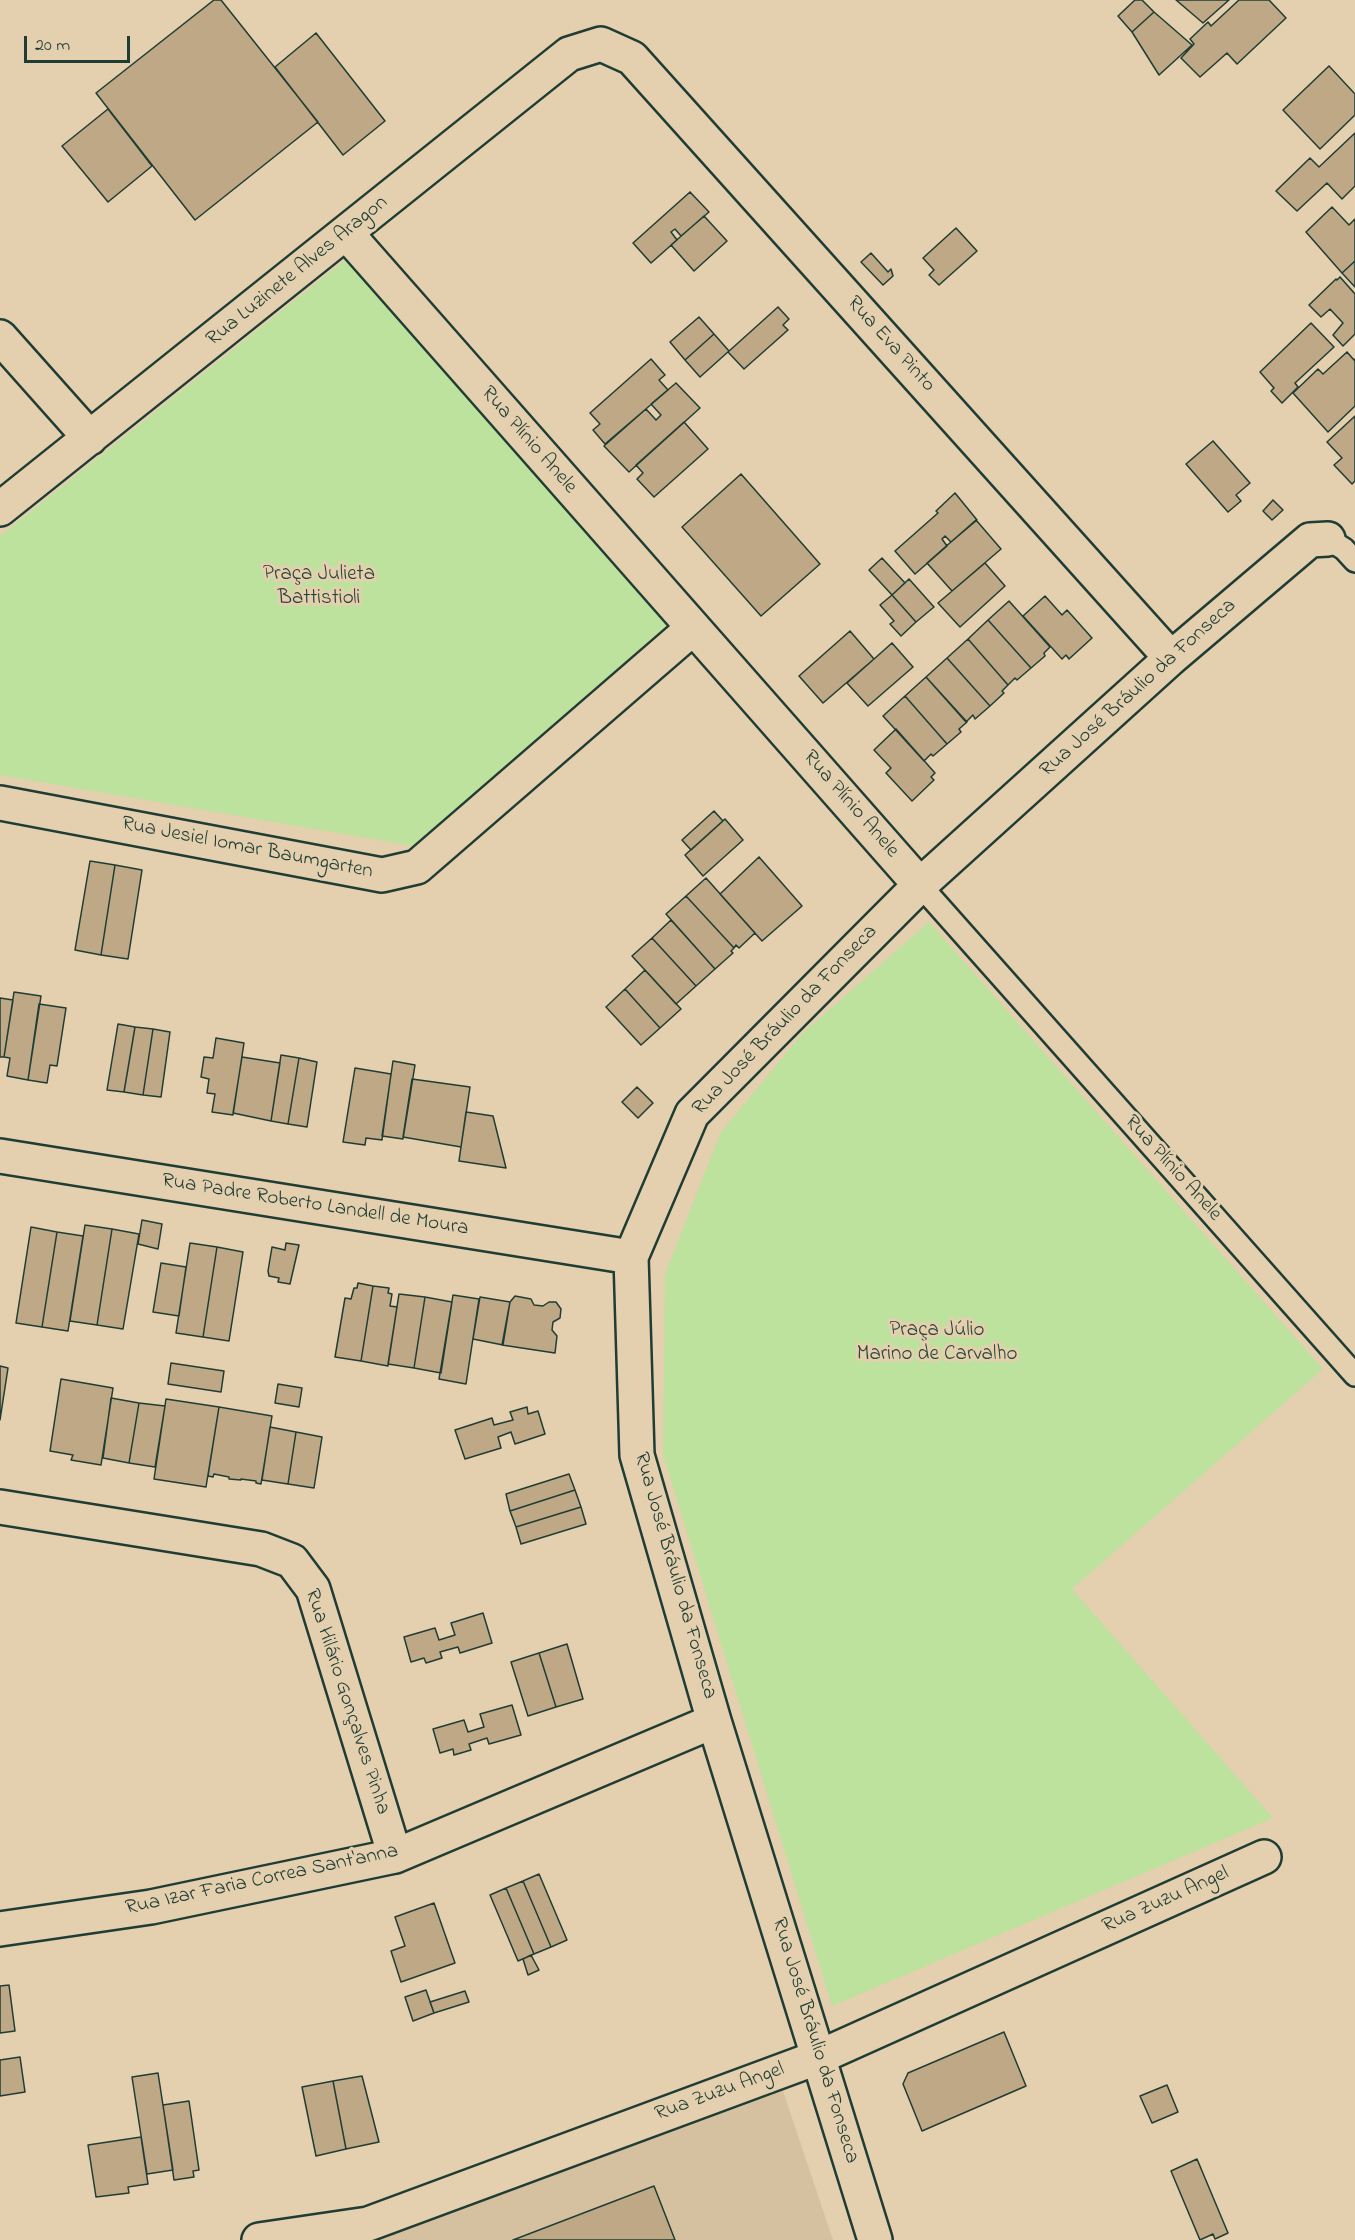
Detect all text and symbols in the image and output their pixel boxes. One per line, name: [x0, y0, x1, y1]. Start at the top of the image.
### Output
scale bar: [27, 24, 134, 62]
text: 20 m: [35, 33, 70, 59]
street label: Rua Luzinete Alves Aragon: [202, 191, 394, 353]
street label: Rua Eva Pinto: [840, 292, 940, 398]
street label: Rua Plínio Anele: [474, 382, 582, 500]
park label: Praça Julieta Battistioli: [263, 563, 375, 613]
street label: Rua José Bráulio da Fonseca: [1036, 594, 1242, 784]
street label: Rua Plínio Anele: [796, 746, 904, 864]
street label: Rua Jesiel Iomar Baumgarten: [119, 812, 375, 886]
street label: Rua José Bráulio da Fonseca: [688, 920, 884, 1122]
street label: Rua Plínio Anele: [1118, 1111, 1226, 1227]
street label: Rua Padre Roberto Landell de Moura: [160, 1169, 470, 1243]
park label: Praça Júlio Marino de Carvalho: [857, 1319, 1017, 1369]
street label: Rua José Bráulio da Fonseca: [627, 1450, 721, 1702]
street label: Rua Hilário Gonçalves Pinha: [298, 1586, 394, 1818]
street label: Rua Izar Faria Correa Sant'anna: [123, 1840, 401, 1922]
street label: Rua Zuzu Angel: [1099, 1862, 1233, 1940]
street label: Rua José Bráulio da Fonseca: [765, 1915, 863, 2167]
street label: Rua Zuzu Angel: [652, 2058, 788, 2128]

